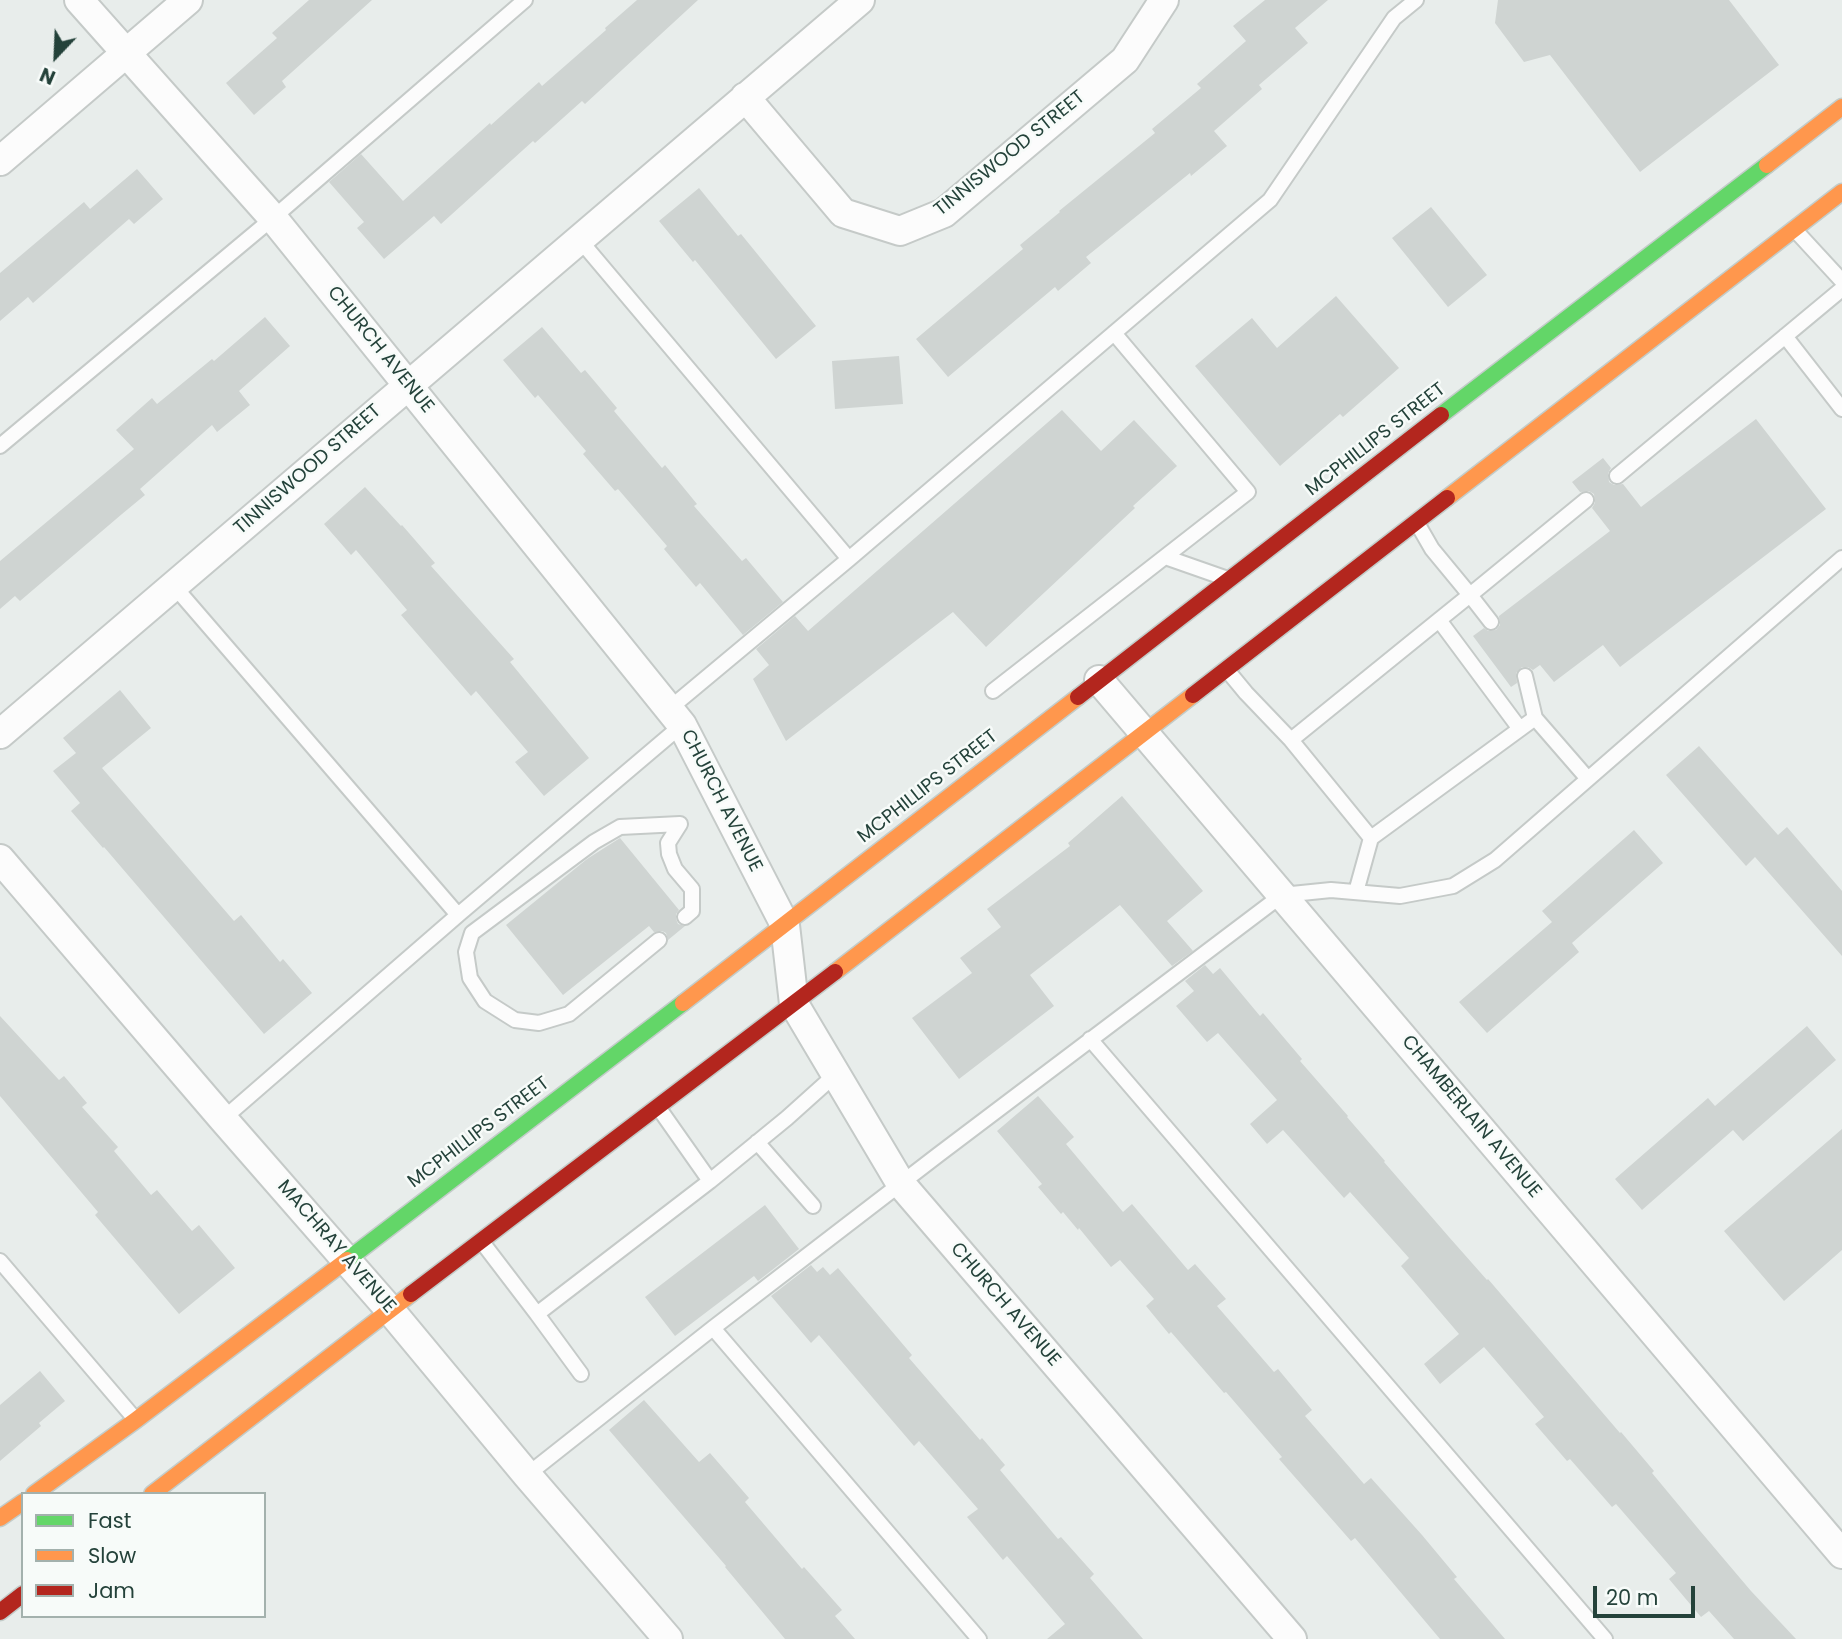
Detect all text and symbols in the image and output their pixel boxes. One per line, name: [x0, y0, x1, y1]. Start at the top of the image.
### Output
north arrow: [21, 21, 91, 91]
text: N: [36, 61, 59, 91]
street label: TINNISWOOD STREET: [930, 86, 1090, 222]
street label: CHURCH AVENUE: [322, 282, 438, 418]
street label: MCPHILLIPS STREET: [1302, 378, 1450, 502]
street label: TINNISWOOD STREET: [230, 400, 386, 540]
street label: MCPHILLIPS STREET: [854, 725, 1002, 849]
street label: CHURCH AVENUE: [675, 726, 767, 876]
street label: CHAMBERLAIN AVENUE: [1396, 1031, 1546, 1203]
street label: MCPHILLIPS STREET: [404, 1072, 554, 1194]
street label: MACHRAY AVENUE: [272, 1176, 400, 1318]
street label: CHURCH AVENUE: [945, 1238, 1065, 1372]
legend: [21, 1492, 266, 1618]
text: Fast: [88, 1506, 131, 1535]
text: Slow: [88, 1541, 136, 1570]
scale bar: [1597, 1572, 1699, 1616]
text: Jam: [88, 1576, 135, 1605]
text: 20 m: [1606, 1583, 1659, 1612]

